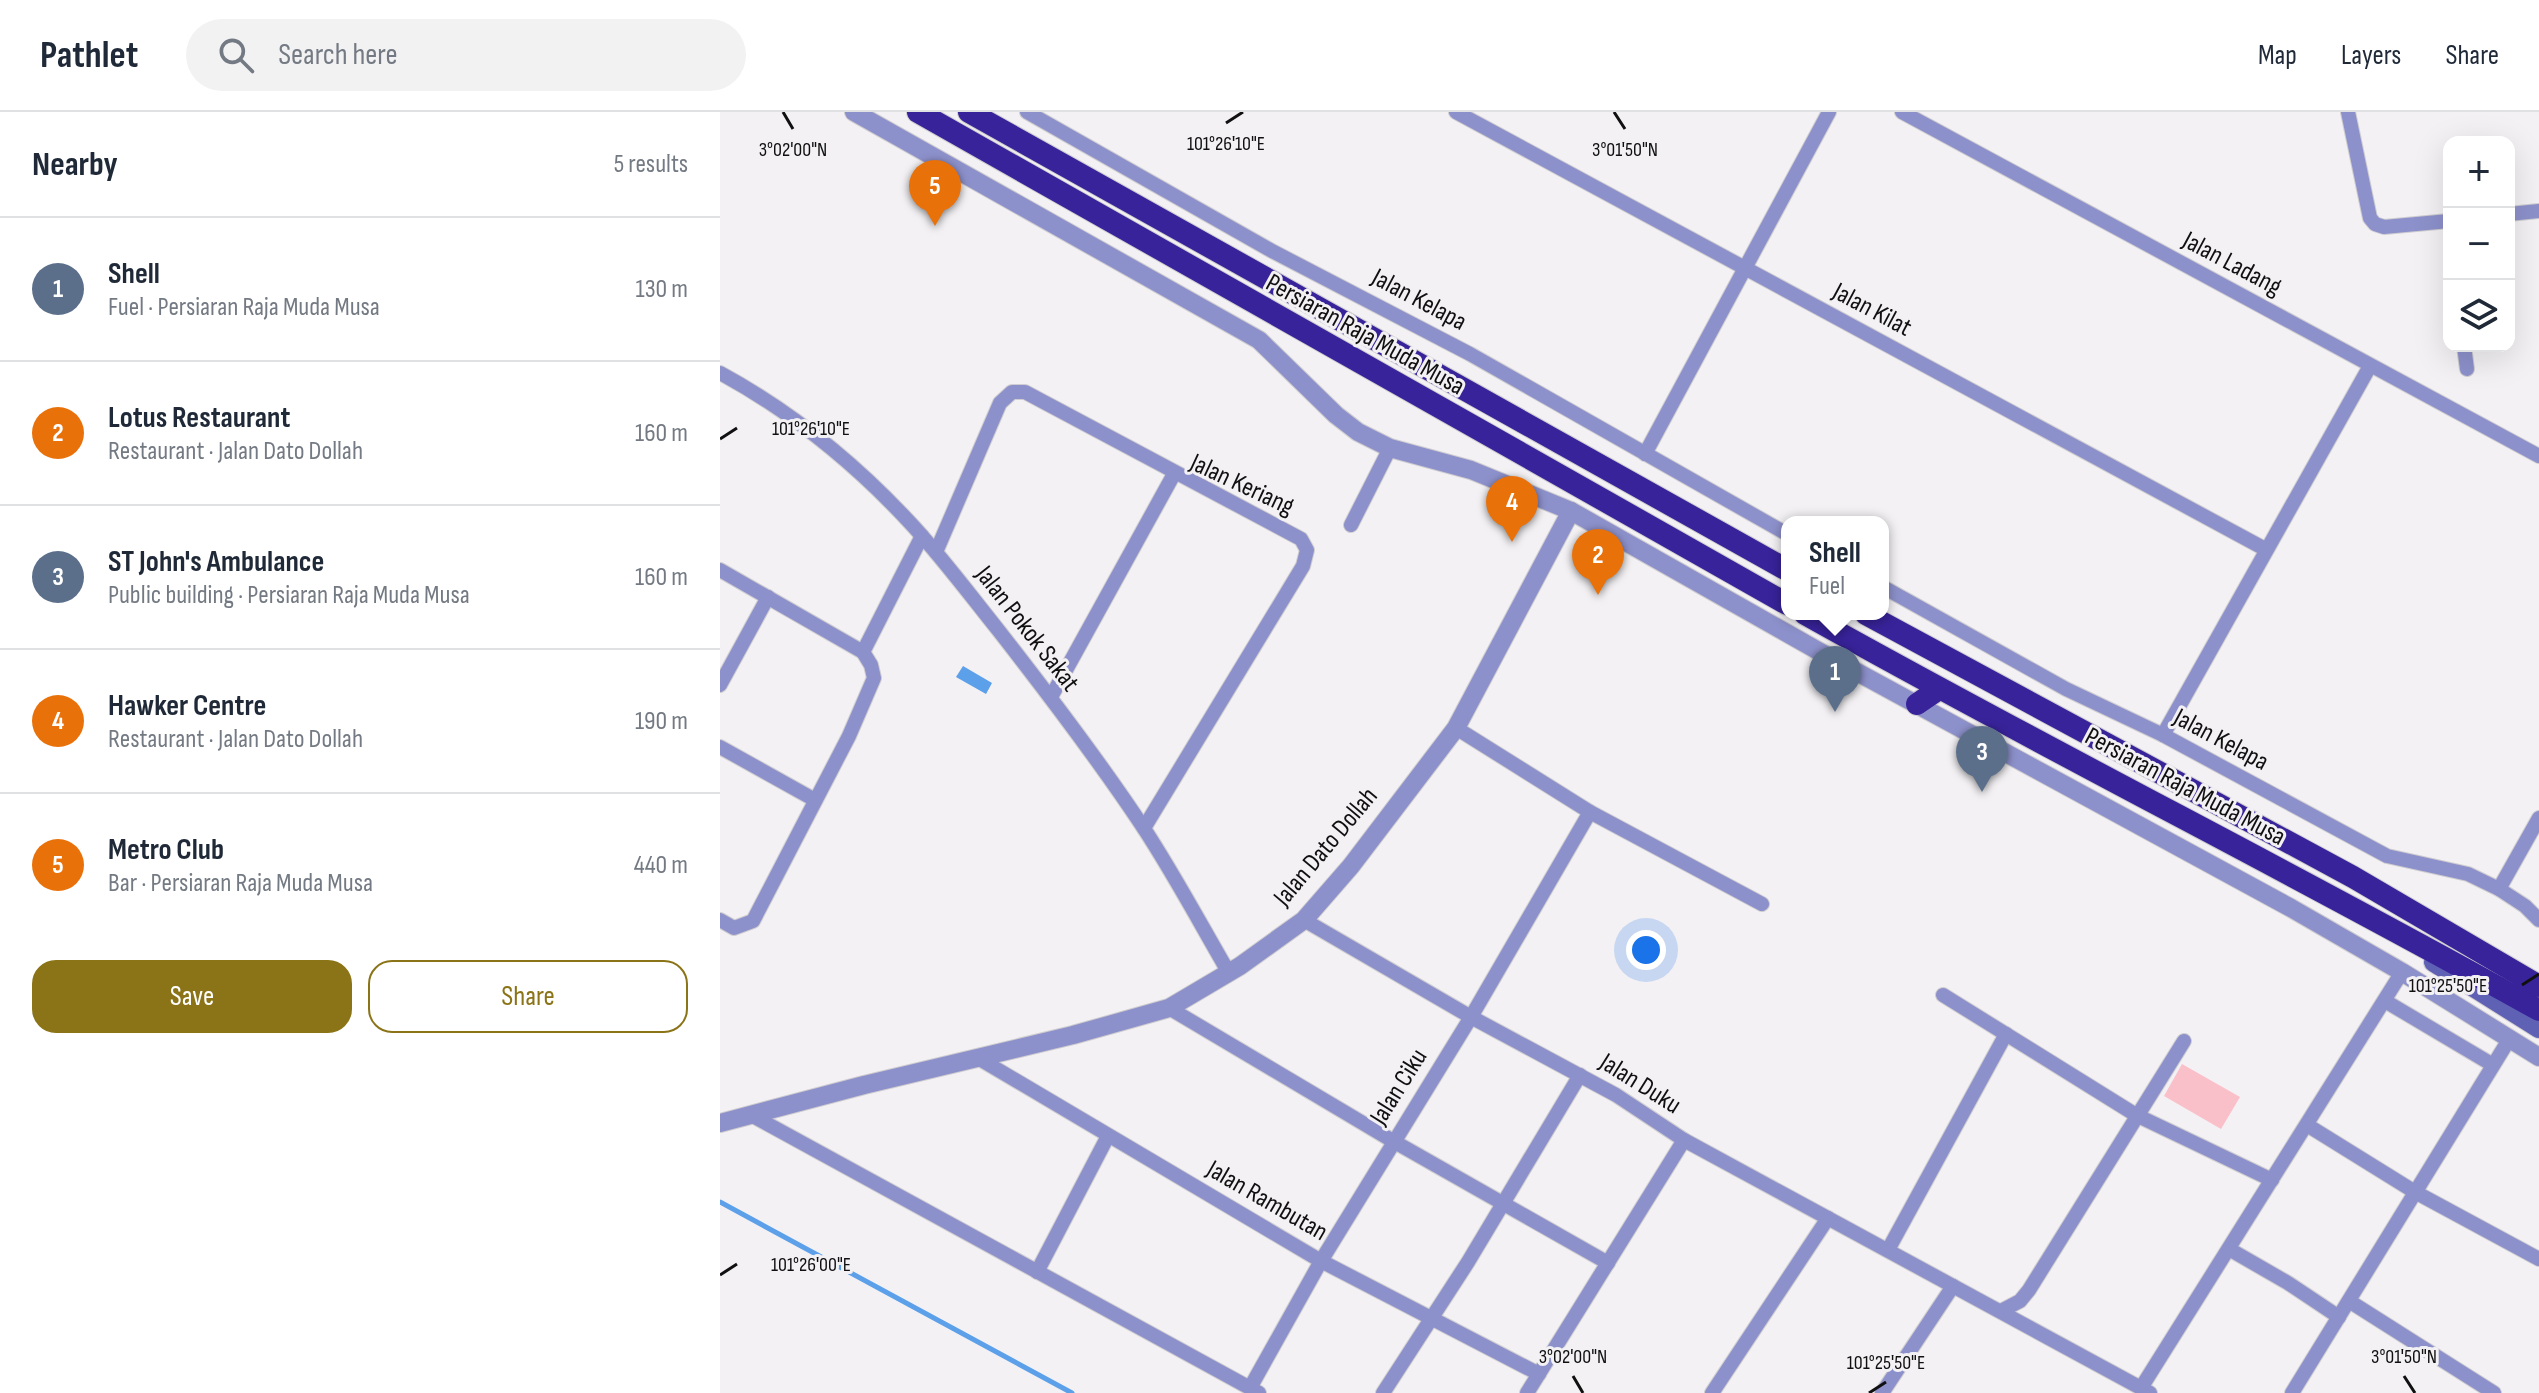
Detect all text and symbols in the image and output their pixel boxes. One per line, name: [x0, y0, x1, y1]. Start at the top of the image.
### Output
search box: [186, 19, 746, 91]
text: Pathlet: [40, 33, 138, 78]
icon: search: [214, 33, 258, 77]
text: Search here: [278, 37, 397, 73]
text: Map: [2258, 39, 2297, 72]
text: Layers: [2341, 39, 2401, 72]
text: Share: [2445, 39, 2499, 72]
text: 101°26'10"E: [1187, 132, 1265, 156]
map controls: [2443, 136, 2515, 352]
button: +: [2443, 136, 2515, 208]
text: 3°02'00"N: [759, 138, 827, 162]
text: 3°01'50"N: [1592, 138, 1658, 162]
text: Nearby: [32, 144, 118, 185]
text: 5 results: [614, 149, 688, 180]
pin: 5: [909, 160, 961, 226]
button: −: [2443, 208, 2515, 280]
street label: Jalan Ladang: [2176, 225, 2287, 303]
text: Shell: [108, 256, 160, 292]
street label: Jalan Kelapa: [1365, 262, 1472, 338]
street label: Persiaran Raja Muda Musa: [1260, 268, 1470, 402]
text: 1: [53, 274, 63, 305]
text: 130 m: [636, 274, 688, 305]
street label: Jalan Kilat: [1826, 276, 1917, 344]
button: layers: [2443, 280, 2515, 352]
text: Fuel · Persiaran Raja Muda Musa: [108, 292, 380, 323]
text: Lotus Restaurant: [108, 400, 290, 436]
text: 101°26'10"E: [772, 417, 850, 441]
text: 2: [52, 418, 64, 449]
text: 160 m: [635, 418, 688, 449]
text: Restaurant · Jalan Dato Dollah: [108, 436, 363, 467]
street label: Jalan Keriang: [1184, 447, 1299, 523]
pin: 4: [1486, 476, 1538, 542]
popup: [1781, 516, 1889, 620]
pin: 2: [1572, 529, 1624, 595]
text: Shell: [1809, 535, 1861, 571]
text: ST John's Ambulance: [108, 544, 324, 580]
street label: Jalan Pokok Sakat: [968, 559, 1086, 698]
text: 3: [52, 562, 64, 593]
text: 160 m: [635, 562, 688, 593]
text: Fuel: [1809, 571, 1845, 602]
text: Public building · Persiaran Raja Muda Musa: [108, 580, 470, 611]
pin: 1: [1809, 646, 1861, 712]
text: Hawker Centre: [108, 688, 266, 724]
street label: Jalan Kelapa: [2167, 702, 2274, 778]
text: 4: [52, 706, 64, 737]
text: 190 m: [635, 706, 688, 737]
street label: Persiaran Raja Muda Musa: [2080, 721, 2290, 853]
text: Restaurant · Jalan Dato Dollah: [108, 724, 363, 755]
pin: 3: [1956, 726, 2008, 792]
street label: Jalan Dato Dollah: [1267, 781, 1385, 913]
text: Metro Club: [108, 832, 224, 868]
text: 5: [52, 850, 64, 881]
text: 440 m: [634, 850, 688, 881]
text: Bar · Persiaran Raja Muda Musa: [108, 868, 373, 899]
your location: [1626, 930, 1666, 970]
button: Save: [32, 960, 352, 1033]
button: Share: [368, 960, 688, 1033]
text: 101°25'50"E: [2409, 974, 2487, 998]
street label: Jalan Ciku: [1363, 1043, 1434, 1132]
street label: Jalan Duku: [1593, 1046, 1686, 1121]
street label: Jalan Rambutan: [1200, 1153, 1333, 1248]
text: 101°26'00"E: [771, 1253, 851, 1277]
text: 3°02'00"N: [1539, 1345, 1607, 1369]
text: 3°01'50"N: [2371, 1345, 2437, 1369]
text: 101°25'50"E: [1847, 1351, 1925, 1375]

